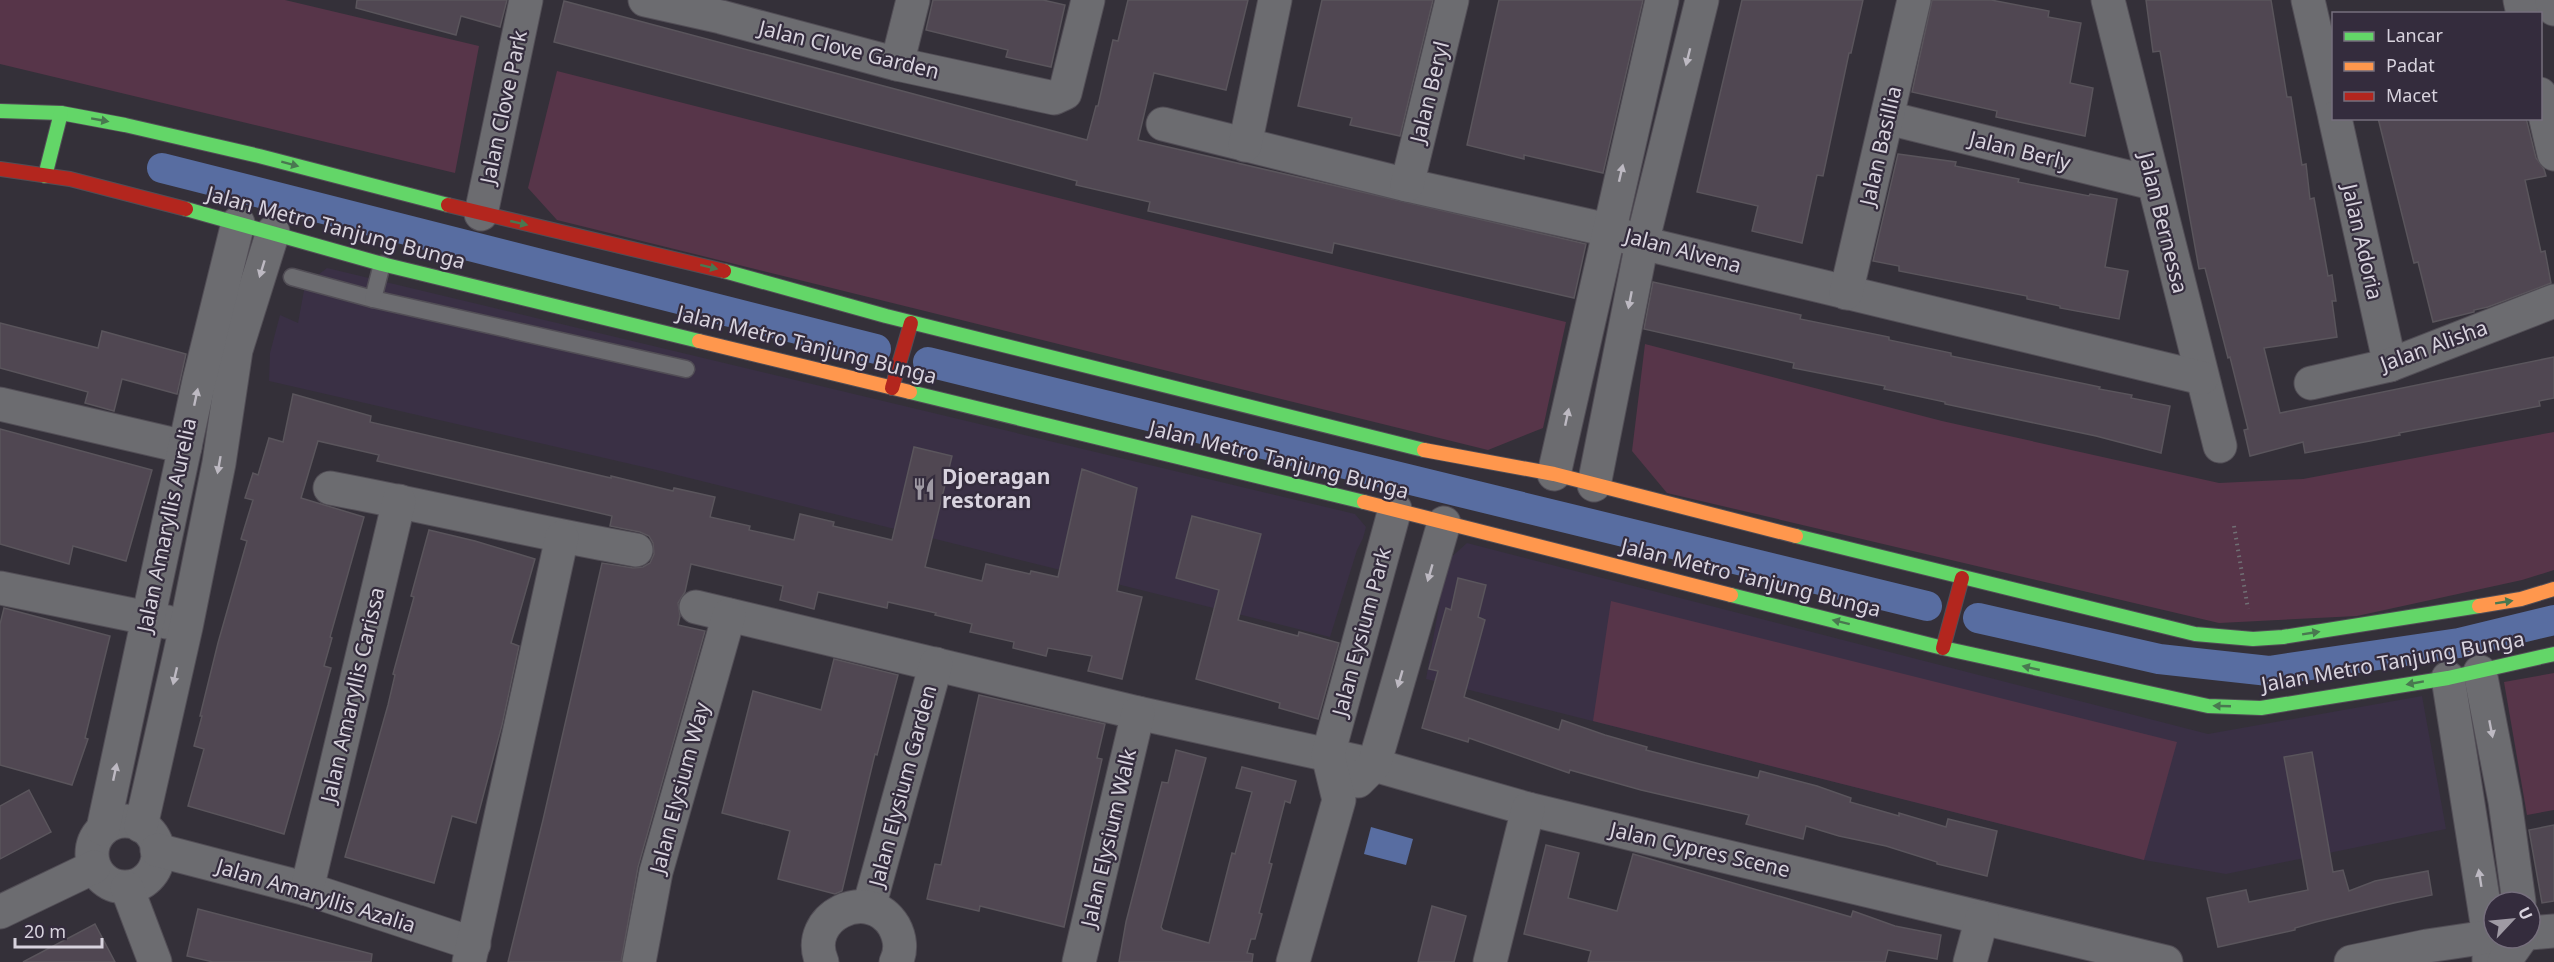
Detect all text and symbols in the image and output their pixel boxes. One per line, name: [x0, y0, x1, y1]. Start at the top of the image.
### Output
legend: [2332, 12, 2542, 120]
street label: Jalan Clove Garden: [754, 13, 942, 85]
text: Lancar: [2386, 23, 2443, 47]
street label: Jalan Clove Park: [473, 27, 533, 188]
street label: Jalan Beryl: [1402, 38, 1455, 147]
one-way arrow: [1683, 48, 1693, 66]
text: Padat: [2386, 53, 2435, 77]
street label: Jalan Basillia: [1852, 83, 1907, 210]
text: Macet: [2386, 83, 2438, 107]
one-way arrow: [90, 116, 109, 125]
street label: Jalan Berly: [1965, 123, 2074, 176]
street label: Jalan Bernessa: [2132, 148, 2195, 296]
one-way arrow: [281, 160, 299, 170]
one-way arrow: [1617, 164, 1627, 182]
street label: Jalan Metro Tanjung Bunga: [202, 178, 469, 275]
street label: Jalan Adoria: [2336, 179, 2390, 302]
one-way arrow: [510, 219, 529, 228]
street label: Jalan Alvena: [1620, 221, 1744, 279]
one-way arrow: [257, 260, 266, 278]
one-way arrow: [701, 263, 719, 272]
one-way arrow: [1625, 291, 1634, 310]
street label: Jalan Metro Tanjung Bunga: [672, 298, 940, 390]
street label: Jalan Alisha: [2374, 313, 2491, 378]
one-way arrow: [192, 387, 201, 406]
one-way arrow: [1562, 408, 1572, 426]
street label: Jalan Metro Tanjung Bunga: [1144, 413, 1412, 505]
street label: Jalan Amaryllis Aurelia: [129, 415, 202, 636]
one-way arrow: [214, 456, 223, 475]
place label: Djoeragan restoran: [942, 462, 1050, 514]
restaurant icon: Djoeragan restoran: [911, 476, 937, 502]
street label: Jalan Metro Tanjung Bunga: [1616, 531, 1884, 623]
street label: Jalan Eysium Park: [1325, 544, 1397, 721]
one-way arrow: [1425, 564, 1434, 582]
street label: Jalan Amaryllis Carissa: [313, 584, 390, 807]
one-way arrow: [2494, 597, 2513, 606]
one-way arrow: [1832, 617, 1850, 627]
street label: Jalan Metro Tanjung Bunga: [2257, 624, 2527, 698]
one-way arrow: [2302, 628, 2321, 637]
one-way arrow: [2021, 662, 2040, 672]
one-way arrow: [170, 667, 179, 686]
one-way arrow: [1395, 670, 1404, 688]
one-way arrow: [2405, 679, 2424, 688]
street label: Jalan Elysium Garden: [861, 682, 942, 892]
street label: Jalan Elysium Way: [642, 699, 715, 878]
one-way arrow: [2212, 702, 2231, 711]
one-way arrow: [2487, 720, 2496, 739]
street label: Jalan Elysium Walk: [1073, 745, 1142, 932]
one-way arrow: [110, 763, 120, 781]
street label: Jalan Cypres Scene: [1606, 814, 1793, 883]
street label: Jalan Amaryllis Azalia: [211, 851, 419, 939]
one-way arrow: [2476, 869, 2485, 888]
north arrow: [2482, 890, 2542, 950]
text: U: [2513, 903, 2538, 924]
scale bar: [15, 911, 102, 949]
text: 20 m: [24, 919, 66, 943]

